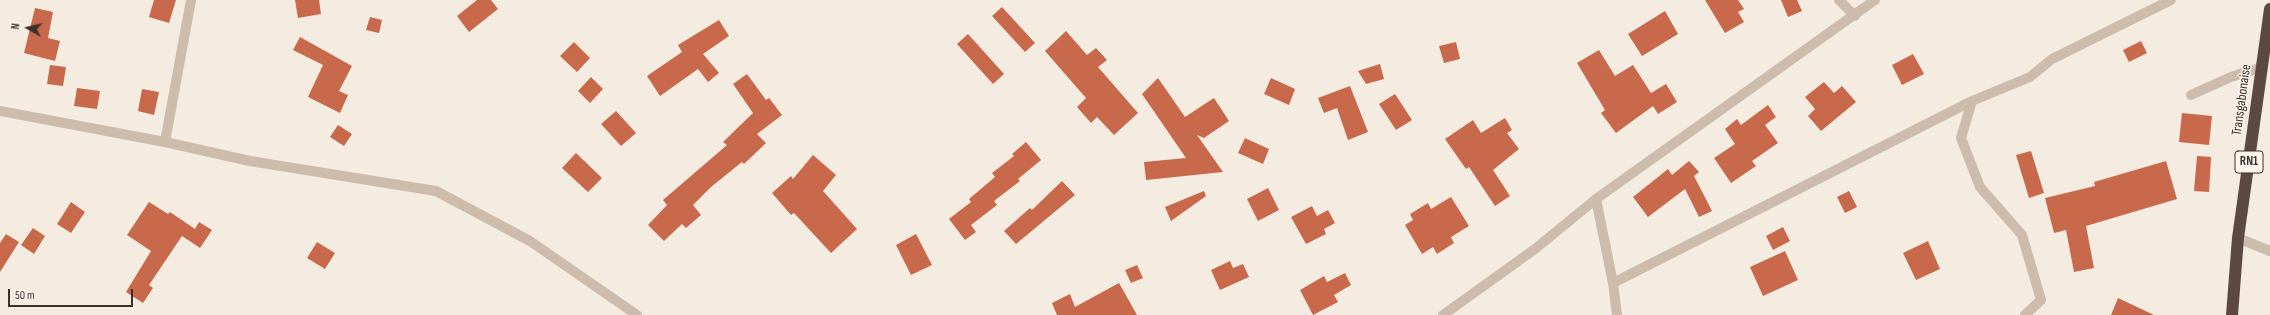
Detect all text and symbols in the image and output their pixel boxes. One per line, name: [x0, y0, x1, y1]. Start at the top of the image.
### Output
north arrow: [8, 8, 48, 48]
text: N: [9, 22, 22, 30]
street label: Transgabonaise: [2229, 63, 2255, 137]
road number: RN1: [2235, 151, 2263, 173]
scale bar: [10, 281, 135, 307]
text: 50 m: [15, 288, 35, 303]

